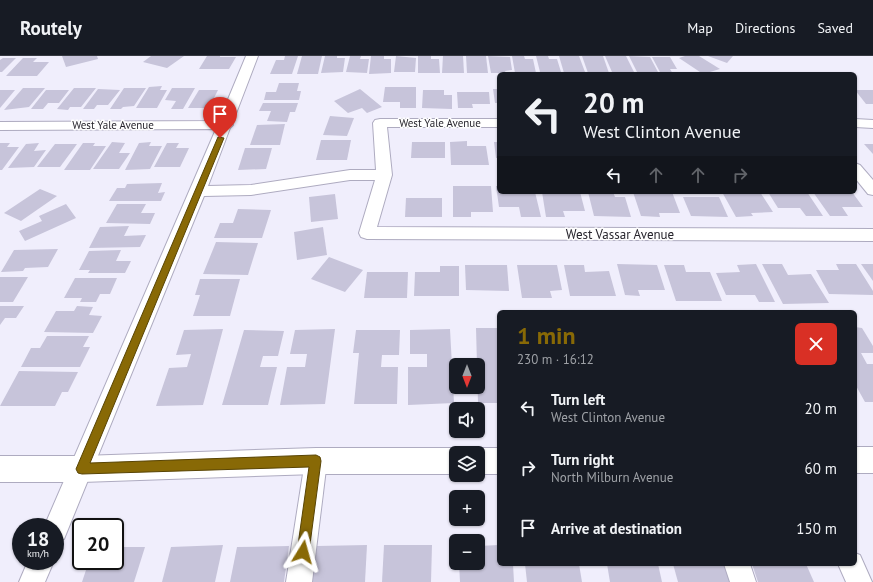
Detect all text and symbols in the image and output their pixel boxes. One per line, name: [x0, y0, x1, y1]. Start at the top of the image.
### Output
text: Routely: [20, 16, 82, 40]
text: Map: [687, 19, 713, 37]
text: Directions: [735, 19, 795, 37]
text: Saved: [817, 19, 853, 37]
text: 20 m: [583, 84, 644, 121]
icon: left: [517, 88, 569, 140]
pin: [203, 97, 237, 138]
icon: arrive: [209, 103, 231, 125]
street label: West Yale Avenue: [399, 116, 481, 130]
street label: West Yale Avenue: [72, 118, 154, 132]
text: West Clinton Avenue: [583, 120, 741, 143]
icon: left: [603, 164, 625, 186]
icon: ahead: [645, 164, 667, 186]
icon: ahead: [687, 164, 709, 186]
icon: right: [729, 164, 751, 186]
street label: West Vassar Avenue: [566, 226, 674, 243]
text: 1 min: [517, 320, 576, 351]
button: close: [795, 323, 837, 365]
text: 230 m · 16:12: [517, 351, 594, 368]
north arrow: [449, 358, 485, 394]
map controls: [449, 358, 485, 570]
text: Turn left: [551, 390, 605, 409]
icon: left: [517, 397, 539, 419]
text: 20 m: [804, 399, 837, 418]
button: sound: [449, 402, 485, 438]
text: West Clinton Avenue: [551, 409, 665, 426]
button: layers: [449, 446, 485, 482]
text: Turn right: [551, 450, 614, 469]
icon: right: [517, 457, 539, 479]
text: 60 m: [804, 459, 837, 478]
text: North Milburn Avenue: [551, 469, 673, 486]
button: +: [449, 490, 485, 526]
icon: arrive: [517, 517, 539, 539]
speed limit sign: 20: [72, 518, 124, 570]
text: Arrive at destination: [551, 519, 682, 538]
text: 150 m: [796, 519, 837, 538]
text: 18: [27, 526, 49, 552]
position arrow: [282, 531, 324, 573]
button: −: [449, 534, 485, 570]
text: km/h: [27, 547, 49, 560]

